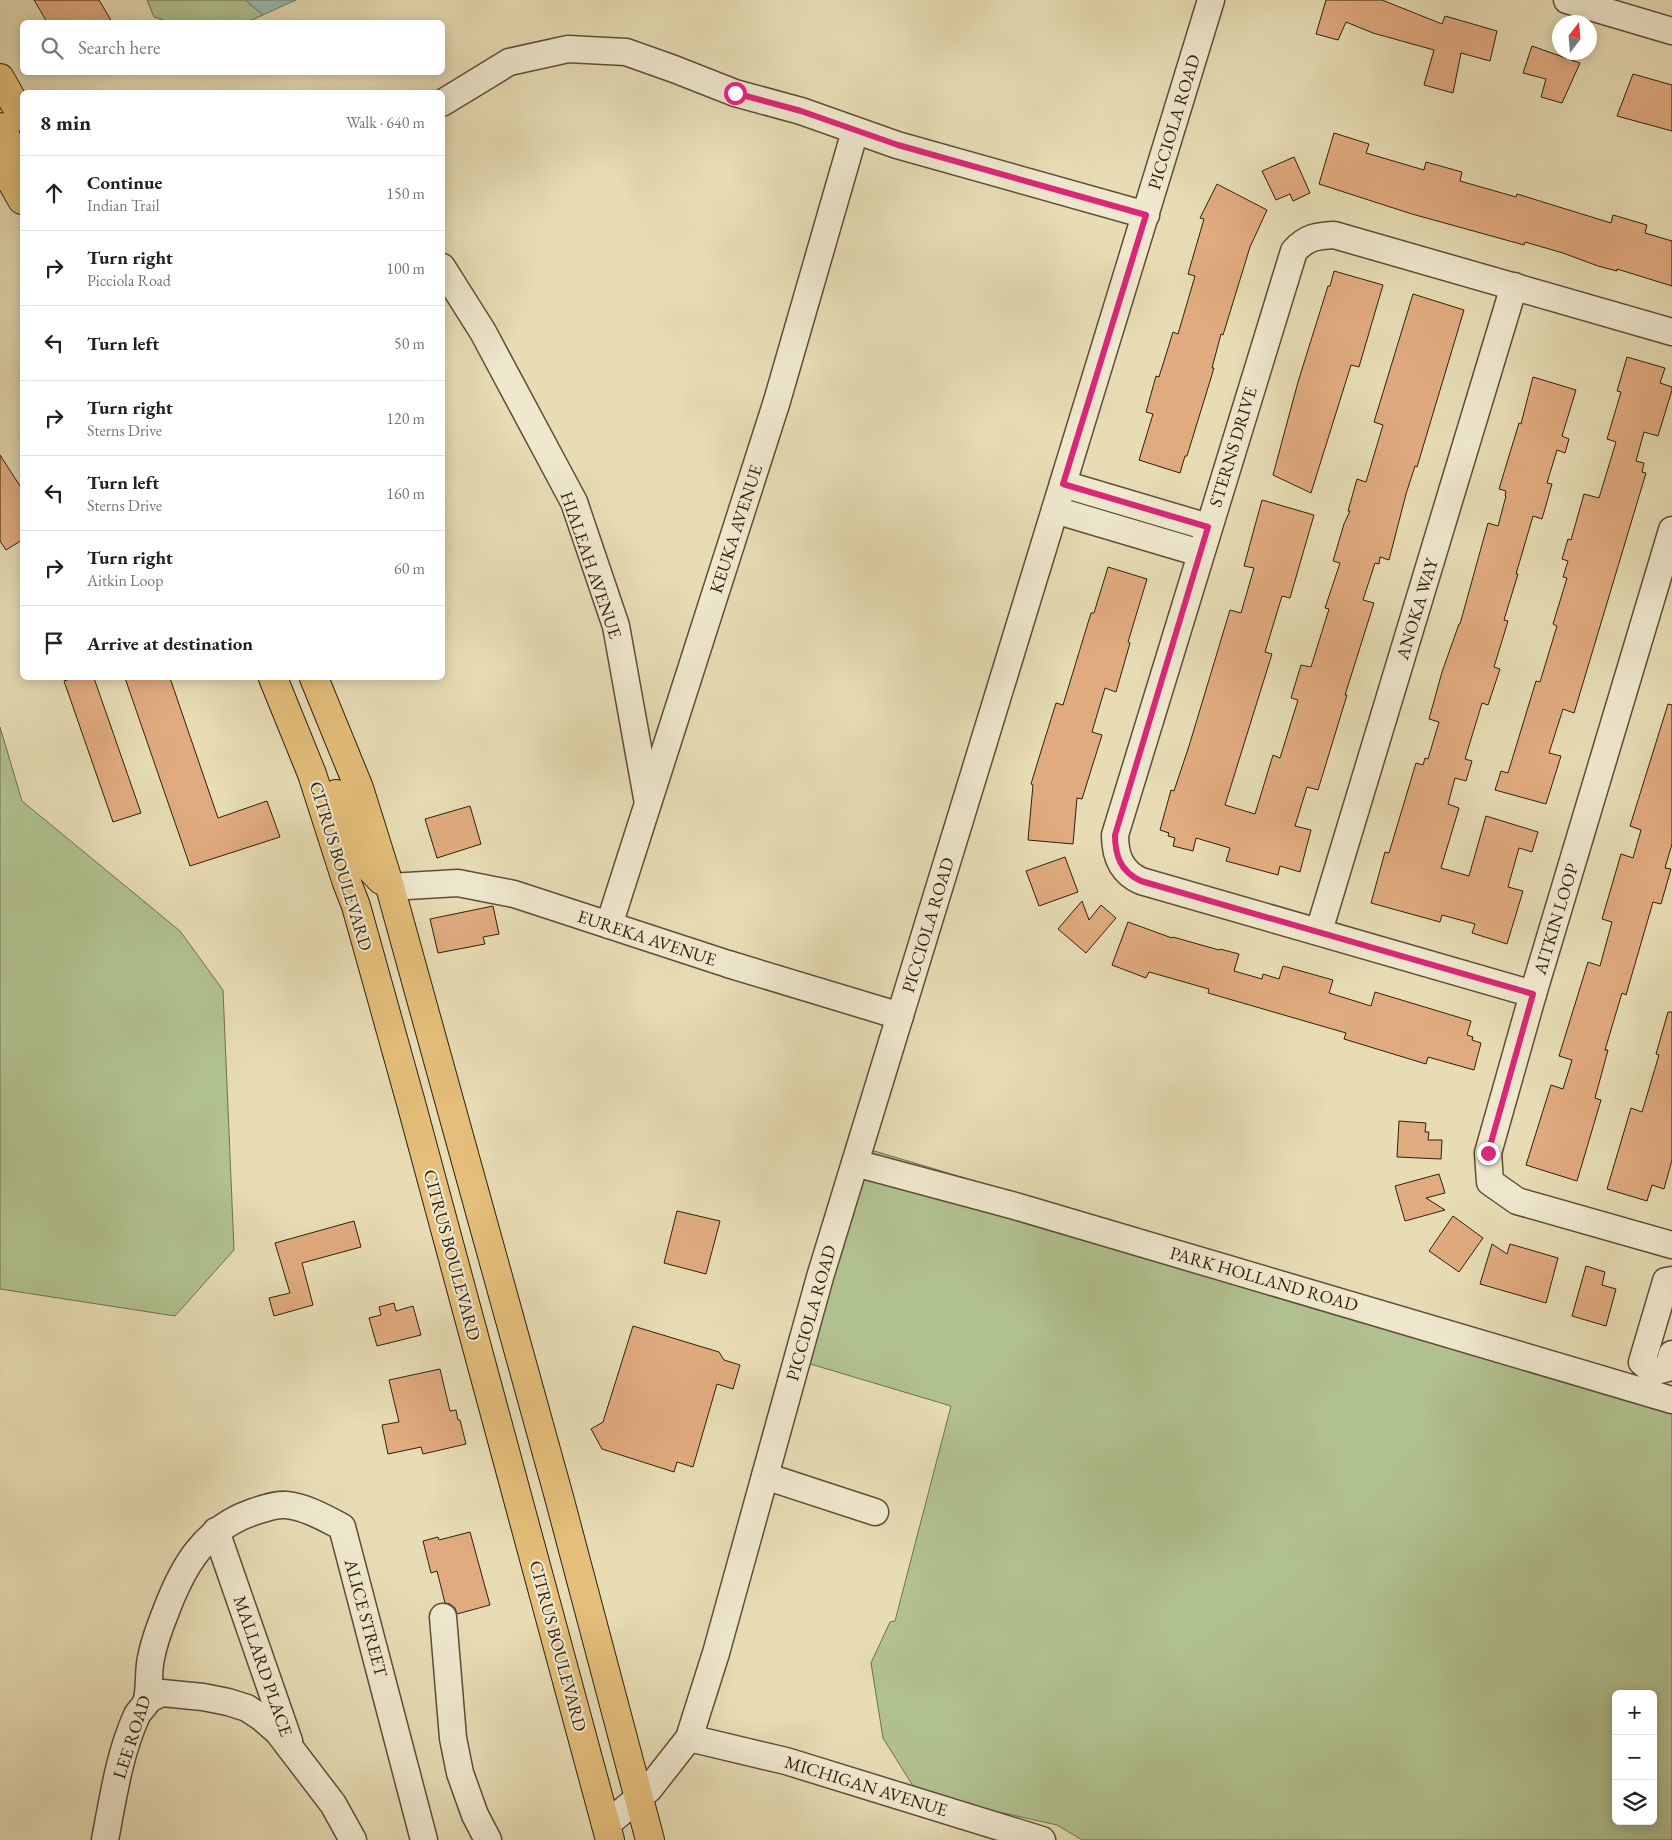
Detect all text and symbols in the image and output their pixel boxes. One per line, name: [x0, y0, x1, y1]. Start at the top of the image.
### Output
north arrow: [1552, 15, 1597, 60]
search box: [20, 20, 445, 75]
icon: search: [38, 34, 66, 62]
text: Search here: [78, 35, 160, 60]
street label: PICCIOLA ROAD: [1142, 52, 1205, 192]
route start: [724, 82, 747, 105]
text: 8 min: [40, 109, 91, 136]
text: Walk · 640 m: [346, 112, 425, 133]
text: Continue: [87, 170, 162, 195]
icon: ahead: [40, 179, 68, 207]
text: 150 m: [386, 183, 425, 204]
text: Indian Trail: [87, 195, 160, 216]
text: Turn right: [87, 245, 173, 270]
icon: right: [40, 254, 68, 282]
text: 100 m: [386, 258, 425, 279]
text: Picciola Road: [87, 270, 171, 291]
icon: left: [40, 329, 68, 357]
text: Turn left: [87, 331, 159, 356]
text: 50 m: [394, 333, 425, 354]
street label: STERNS DRIVE: [1203, 384, 1262, 510]
text: Turn right: [87, 395, 173, 420]
icon: right: [40, 404, 68, 432]
text: 120 m: [386, 408, 425, 429]
text: Sterns Drive: [87, 420, 162, 441]
street label: KEUKA AVENUE: [704, 462, 767, 596]
text: Turn left: [87, 470, 159, 495]
icon: left: [40, 479, 68, 507]
text: 160 m: [386, 483, 425, 504]
street label: HIALEAH AVENUE: [555, 488, 627, 642]
text: Sterns Drive: [87, 495, 162, 516]
text: Turn right: [87, 545, 173, 570]
icon: right: [40, 554, 68, 582]
street label: ANOKA WAY: [1390, 554, 1443, 663]
text: 60 m: [394, 558, 425, 579]
text: Aitkin Loop: [87, 570, 164, 591]
icon: arrive: [40, 629, 68, 657]
text: Arrive at destination: [87, 631, 253, 656]
street label: CITRUS BOULEVARD: [305, 778, 378, 953]
street label: PICCIOLA ROAD: [896, 855, 959, 995]
street label: AITKIN LOOP: [1527, 861, 1583, 978]
street label: EUREKA AVENUE: [575, 904, 719, 971]
route end: [1477, 1142, 1500, 1165]
street label: CITRUS BOULEVARD: [419, 1167, 486, 1343]
street label: PARK HOLLAND ROAD: [1167, 1241, 1361, 1316]
street label: PICCIOLA ROAD: [780, 1242, 841, 1383]
street label: ALICE STREET: [339, 1555, 394, 1680]
street label: CITRUS BOULEVARD: [525, 1558, 592, 1734]
street label: MALLARD PLACE: [229, 1592, 298, 1739]
map controls: [1612, 1690, 1657, 1825]
button: +: [1612, 1690, 1657, 1735]
street label: LEE ROAD: [107, 1692, 156, 1782]
button: −: [1612, 1735, 1657, 1780]
street label: MICHIGAN AVENUE: [782, 1750, 950, 1821]
button: layers: [1612, 1780, 1657, 1825]

